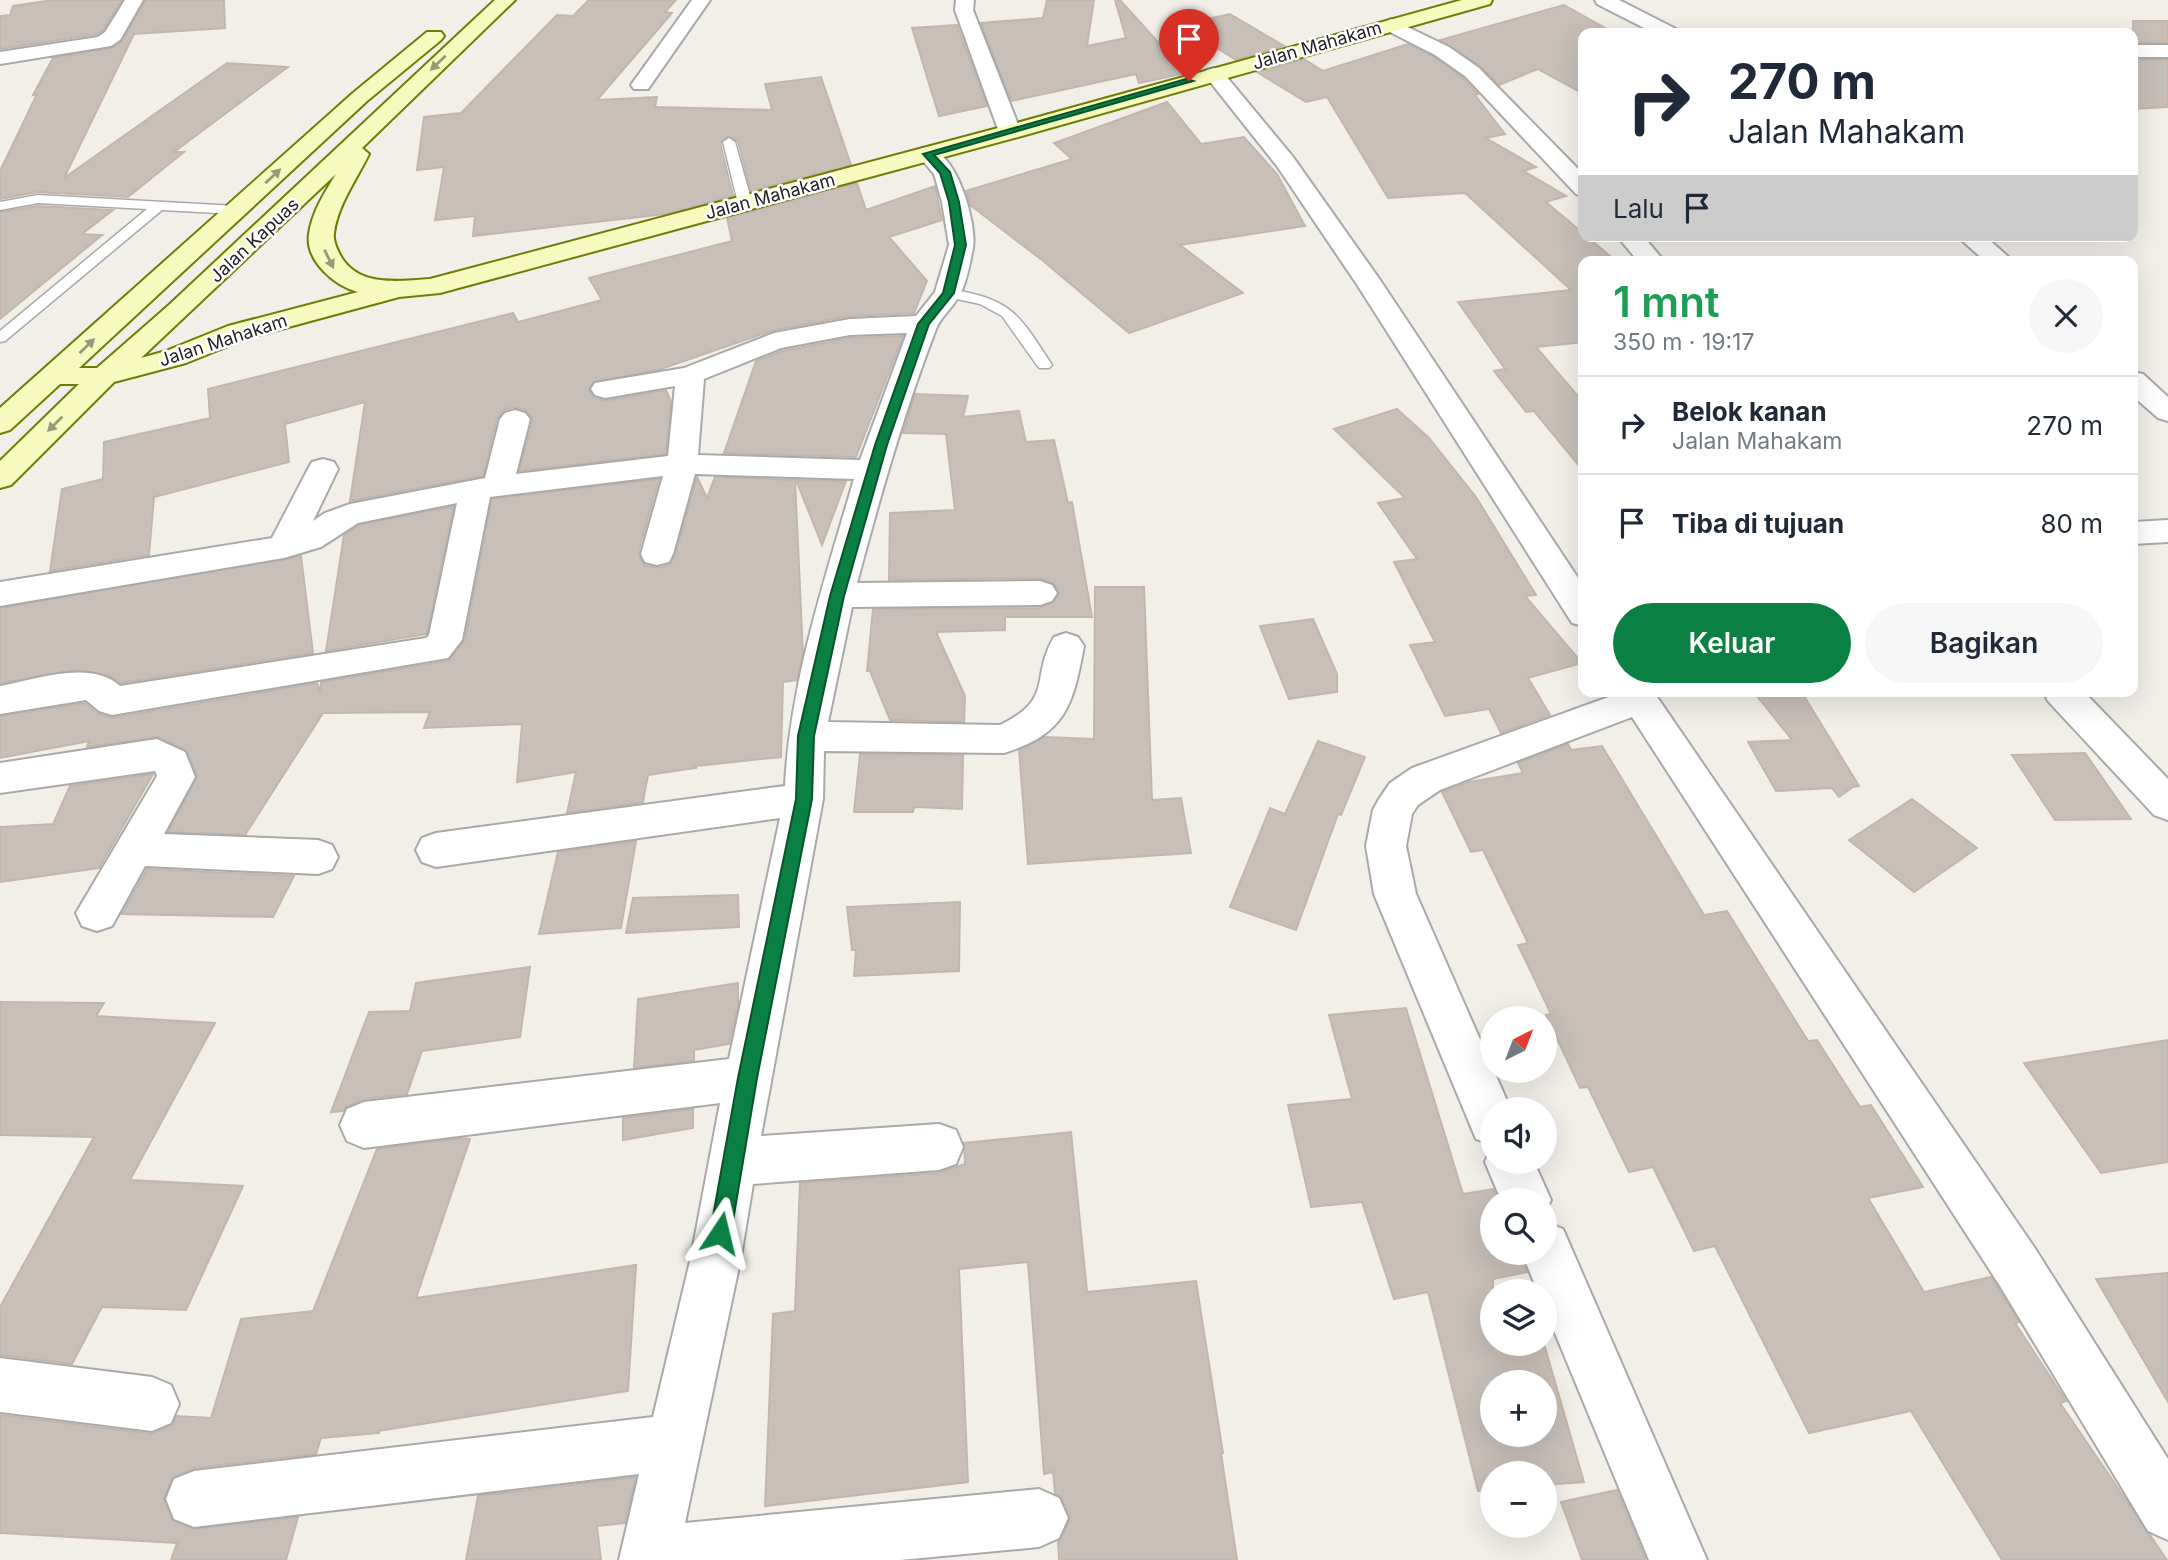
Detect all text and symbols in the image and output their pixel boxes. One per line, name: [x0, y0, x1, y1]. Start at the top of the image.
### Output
pin: [1159, 9, 1219, 81]
street label: Jalan Mahakam: [1250, 17, 1384, 73]
icon: arrive: [1170, 20, 1208, 58]
text: 270 m: [1728, 52, 1876, 111]
one-way arrow: [430, 55, 447, 72]
icon: right: [1613, 56, 1704, 147]
text: Jalan Mahakam: [1728, 112, 1965, 151]
one-way arrow: [264, 168, 282, 184]
street label: Jalan Mahakam: [703, 169, 837, 223]
icon: arrive: [1678, 189, 1716, 227]
street label: Jalan Kapuas: [205, 193, 303, 287]
text: Lalu: [1613, 193, 1664, 224]
one-way arrow: [323, 249, 334, 269]
text: 1 mnt: [1613, 276, 1720, 327]
button: close: [2029, 279, 2103, 353]
street label: Jalan Mahakam: [156, 309, 290, 371]
text: 350 m · 19:17: [1613, 328, 1755, 356]
one-way arrow: [78, 338, 95, 354]
text: Belok kanan: [1672, 396, 1827, 427]
icon: right: [1613, 406, 1651, 444]
text: 270 m: [2026, 410, 2103, 441]
one-way arrow: [47, 416, 63, 432]
text: Jalan Mahakam: [1672, 427, 1842, 455]
icon: arrive: [1613, 504, 1651, 542]
text: Tiba di tujuan: [1672, 508, 1844, 539]
text: 80 m: [2040, 508, 2103, 539]
button: Keluar: [1613, 603, 1851, 683]
button: Bagikan: [1865, 603, 2103, 683]
north arrow: [1480, 1006, 1558, 1083]
map controls: [1480, 1006, 1557, 1538]
button: sound: [1480, 1097, 1557, 1174]
button: search: [1480, 1188, 1557, 1265]
position arrow: [683, 1196, 757, 1270]
button: layers: [1480, 1279, 1557, 1356]
button: +: [1480, 1370, 1557, 1447]
button: −: [1480, 1461, 1557, 1538]

